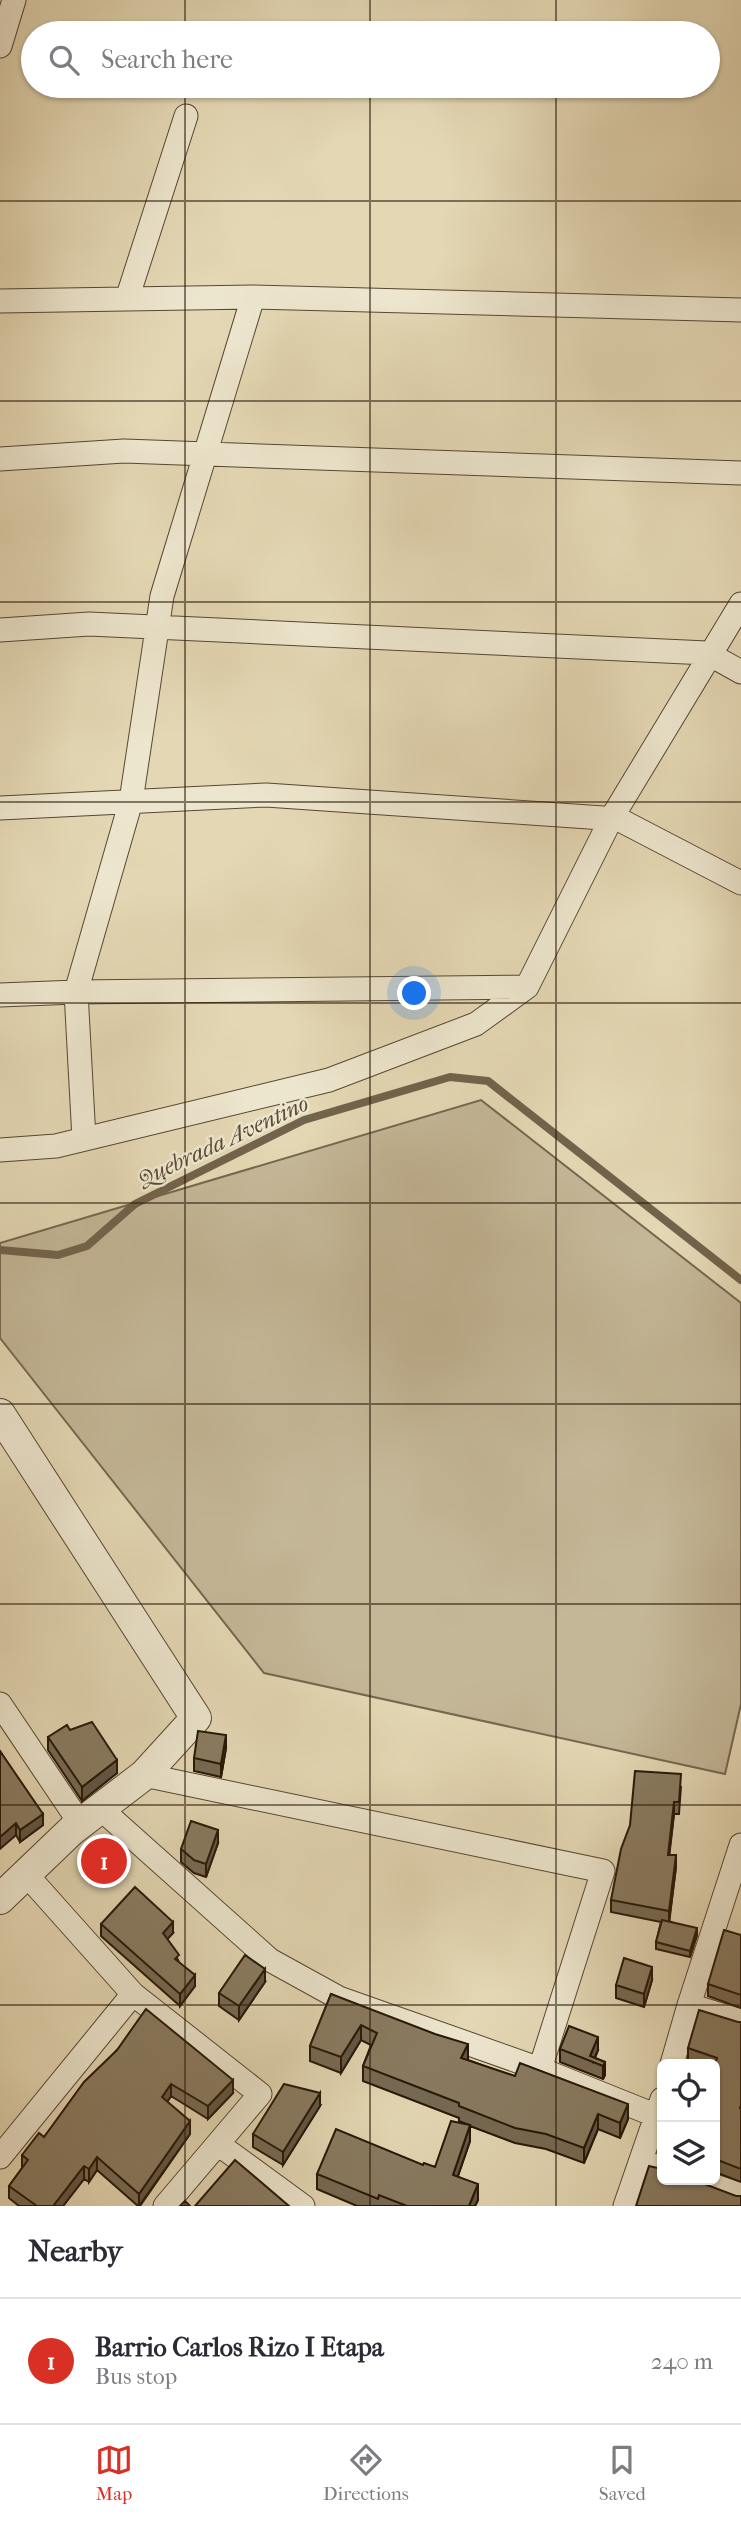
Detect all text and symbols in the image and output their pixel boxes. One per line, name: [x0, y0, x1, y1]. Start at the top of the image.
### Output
search box: [21, 21, 720, 98]
icon: search: [45, 41, 83, 79]
text: Search here: [101, 44, 233, 75]
your location: [397, 976, 431, 1010]
water label: Quebrada Aventino: [133, 1090, 313, 1193]
pin: 1: [81, 1835, 127, 1887]
map controls: [657, 2059, 720, 2185]
button: locate: [657, 2059, 720, 2122]
button: layers: [657, 2122, 720, 2185]
text: Nearby: [28, 2234, 123, 2269]
text: Barrio Carlos Rizo I Etapa: [95, 2332, 384, 2363]
text: 1: [47, 2348, 55, 2375]
text: 240 m: [651, 2348, 713, 2375]
text: Bus stop: [95, 2363, 177, 2390]
tab: Map: [95, 2441, 133, 2505]
tab: Directions: [323, 2441, 409, 2505]
tab: Saved: [599, 2441, 646, 2505]

